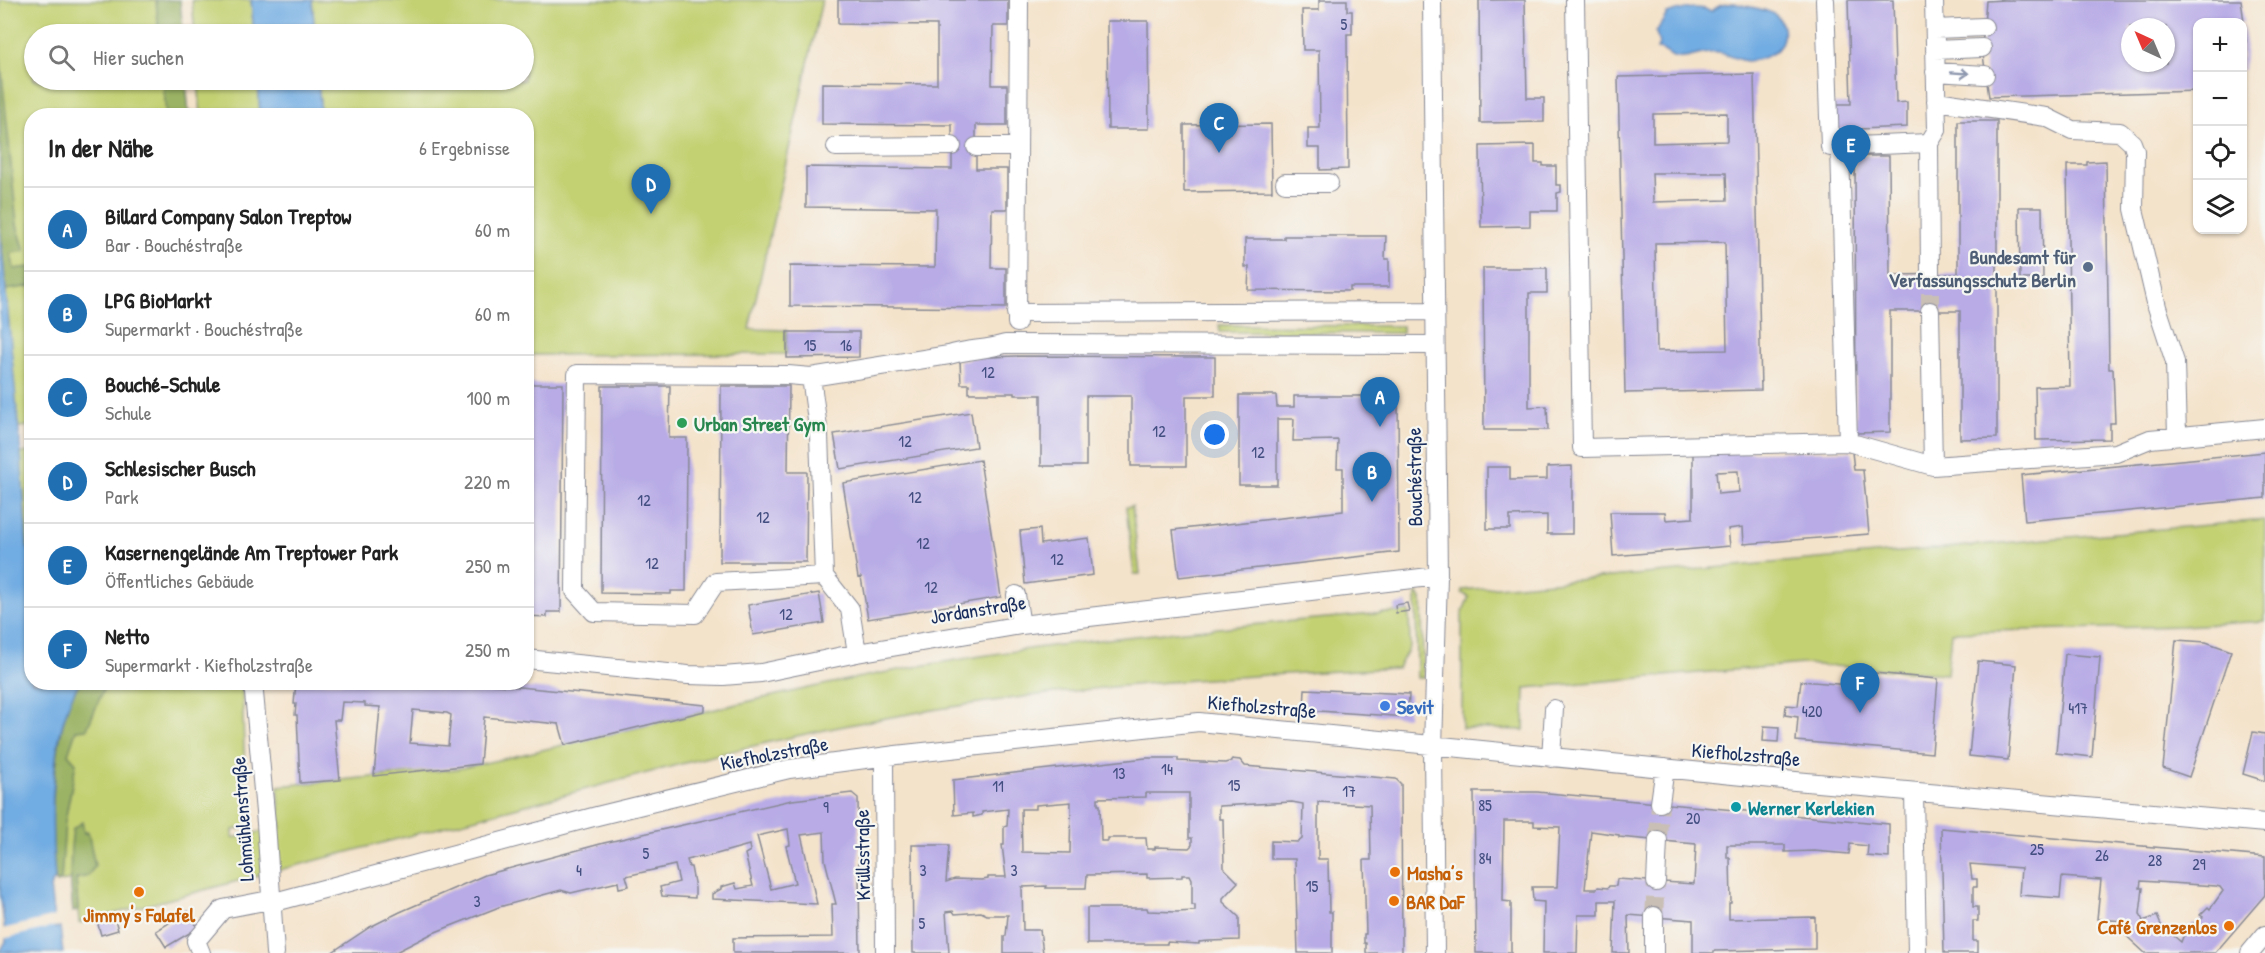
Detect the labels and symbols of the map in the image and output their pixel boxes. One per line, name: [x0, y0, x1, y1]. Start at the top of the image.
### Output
house number: 5: [1341, 13, 1348, 35]
north arrow: [2121, 18, 2175, 72]
one-way arrow: [1950, 68, 1970, 79]
pin: C: [1200, 104, 1238, 153]
pin: E: [1832, 126, 1870, 175]
pin: D: [632, 164, 670, 214]
place label: Bundesamt für Verfassungsschutz Berlin: [1889, 243, 2076, 294]
marker: Bundesamt für Verfassungsschutz Berlin: [2081, 260, 2095, 274]
house number: 15: [804, 334, 817, 356]
house number: 16: [840, 334, 852, 356]
house number: 12: [981, 361, 995, 383]
pin: A: [1360, 378, 1400, 427]
place label: Urban Street Gym: [694, 410, 826, 438]
marker: Urban Street Gym: [675, 416, 689, 430]
house number: 12: [1152, 420, 1166, 442]
your location: [1200, 420, 1229, 449]
street label: Bouchéstraße: [1400, 427, 1428, 527]
house number: 12: [898, 430, 912, 452]
house number: 12: [1251, 441, 1265, 463]
pin: B: [1352, 452, 1392, 502]
house number: 12: [908, 486, 922, 508]
house number: 12: [637, 489, 651, 511]
house number: 12: [756, 506, 770, 528]
house number: 12: [916, 532, 930, 554]
house number: 12: [1050, 548, 1064, 570]
house number: 12: [645, 552, 659, 574]
house number: 12: [924, 576, 938, 598]
street label: Jordanstraße: [928, 588, 1028, 630]
house number: 12: [779, 603, 793, 625]
pin: F: [1840, 664, 1880, 713]
street label: Kiefholzstraße: [1206, 688, 1318, 724]
place label: Sevit: [1397, 693, 1435, 720]
house number: 417: [2068, 697, 2088, 719]
marker: Sevit: [1378, 699, 1392, 713]
house number: 420: [1802, 700, 1822, 722]
street label: Kiefholzstraße: [718, 729, 830, 777]
street label: Kiefholzstraße: [1690, 736, 1802, 772]
street label: Lohmühlenstraße: [224, 756, 260, 882]
house number: 14: [1161, 758, 1173, 780]
house number: 13: [1113, 762, 1125, 784]
house number: 15: [1228, 774, 1241, 796]
house number: 11: [992, 775, 1004, 797]
house number: 17: [1342, 780, 1356, 802]
house number: 85: [1478, 794, 1492, 816]
place label: Werner Kerlekien: [1748, 794, 1874, 821]
house number: 9: [823, 796, 829, 818]
marker: Werner Kerlekien: [1729, 800, 1743, 814]
house number: 20: [1686, 807, 1700, 829]
street label: Krüllsstraße: [848, 809, 876, 901]
house number: 25: [2030, 838, 2044, 860]
house number: 5: [643, 842, 650, 864]
house number: 26: [2095, 844, 2109, 866]
house number: 84: [1479, 847, 1491, 869]
house number: 28: [2148, 849, 2162, 871]
house number: 29: [2192, 853, 2206, 875]
house number: 4: [576, 859, 582, 881]
house number: 3: [919, 859, 927, 881]
house number: 3: [1010, 859, 1018, 881]
place label: Masha’s: [1407, 859, 1463, 886]
marker: Masha’s: [1388, 865, 1402, 879]
house number: 15: [1306, 875, 1319, 897]
marker: Jimmy's Falafel: [132, 885, 146, 899]
place label: BAR DaF: [1406, 888, 1466, 915]
house number: 3: [473, 890, 481, 912]
marker: BAR DaF: [1387, 894, 1401, 908]
place label: Jimmy's Falafel: [83, 901, 196, 929]
house number: 5: [919, 912, 926, 934]
place label: Café Grenzenlos: [2098, 913, 2217, 940]
marker: Café Grenzenlos: [2222, 919, 2236, 933]

